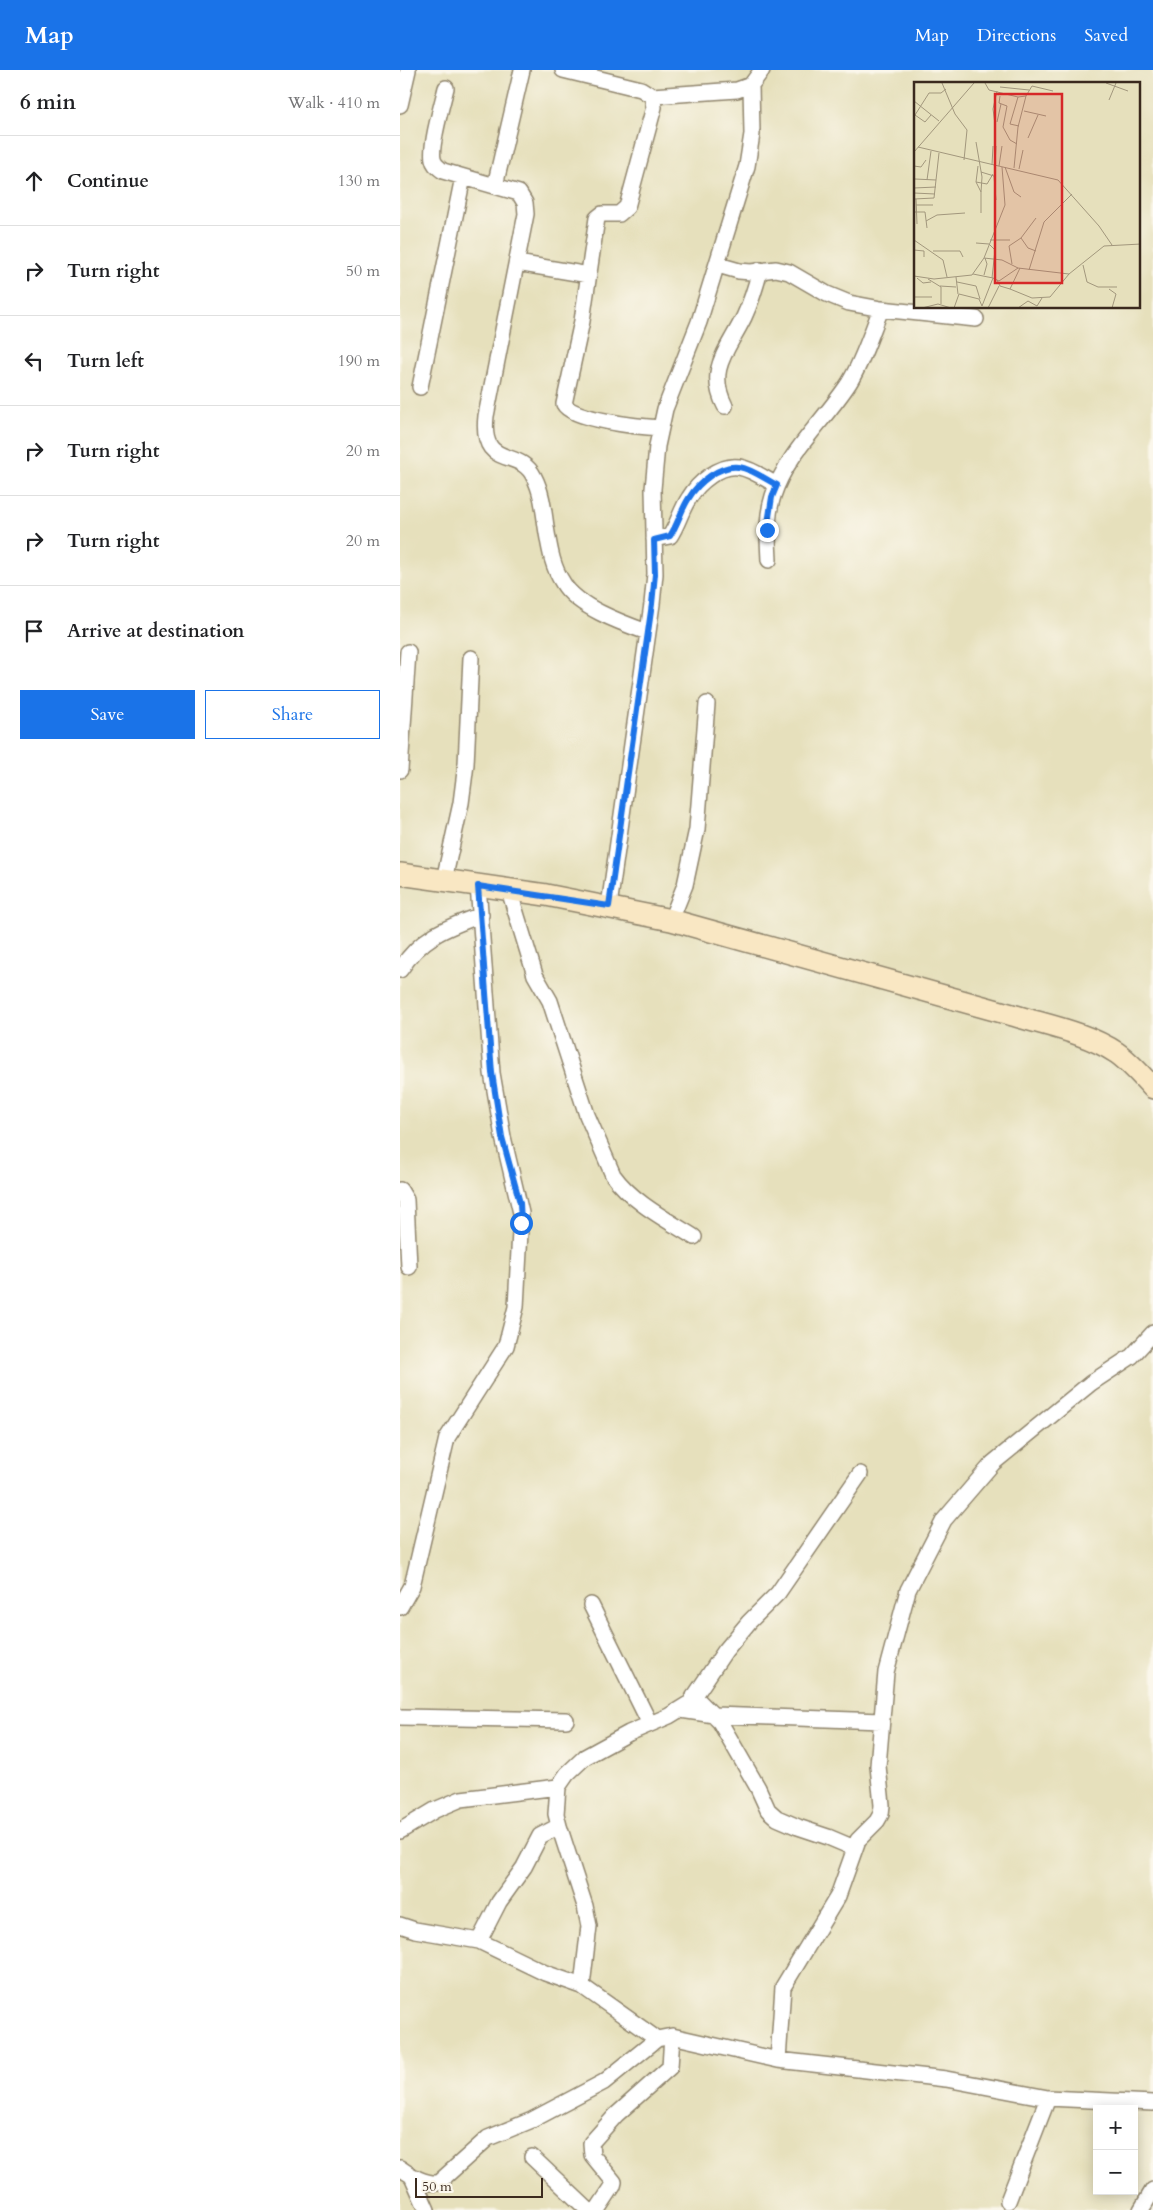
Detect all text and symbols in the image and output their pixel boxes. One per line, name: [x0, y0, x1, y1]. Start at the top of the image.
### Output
text: Map: [25, 19, 74, 52]
text: Map: [915, 23, 949, 48]
text: Directions: [977, 23, 1056, 48]
text: Saved: [1084, 23, 1128, 48]
inset map: [914, 82, 1140, 309]
text: 6 min: [20, 88, 76, 117]
text: Walk · 410 m: [288, 92, 380, 114]
icon: ahead: [20, 167, 48, 195]
text: Continue: [67, 168, 149, 194]
text: 130 m: [338, 170, 380, 192]
icon: right: [20, 257, 48, 285]
text: Turn right: [67, 258, 159, 284]
text: 50 m: [346, 260, 380, 282]
icon: left: [20, 347, 48, 375]
text: Turn left: [67, 348, 144, 374]
text: 190 m: [338, 350, 380, 372]
icon: right: [20, 437, 48, 465]
text: Turn right: [67, 438, 159, 464]
text: 20 m: [346, 440, 380, 462]
route end: [756, 519, 779, 542]
icon: right: [20, 527, 48, 555]
text: Turn right: [67, 528, 159, 554]
text: 20 m: [346, 530, 380, 552]
icon: arrive: [20, 617, 48, 645]
text: Arrive at destination: [67, 618, 244, 644]
button: Save: [20, 690, 195, 739]
button: Share: [205, 690, 380, 739]
route start: [510, 1212, 533, 1235]
map controls: [1093, 2105, 1138, 2195]
button: +: [1093, 2105, 1138, 2150]
button: −: [1093, 2150, 1138, 2195]
scale bar: [415, 2175, 542, 2198]
text: 50 m: [422, 2177, 452, 2196]

